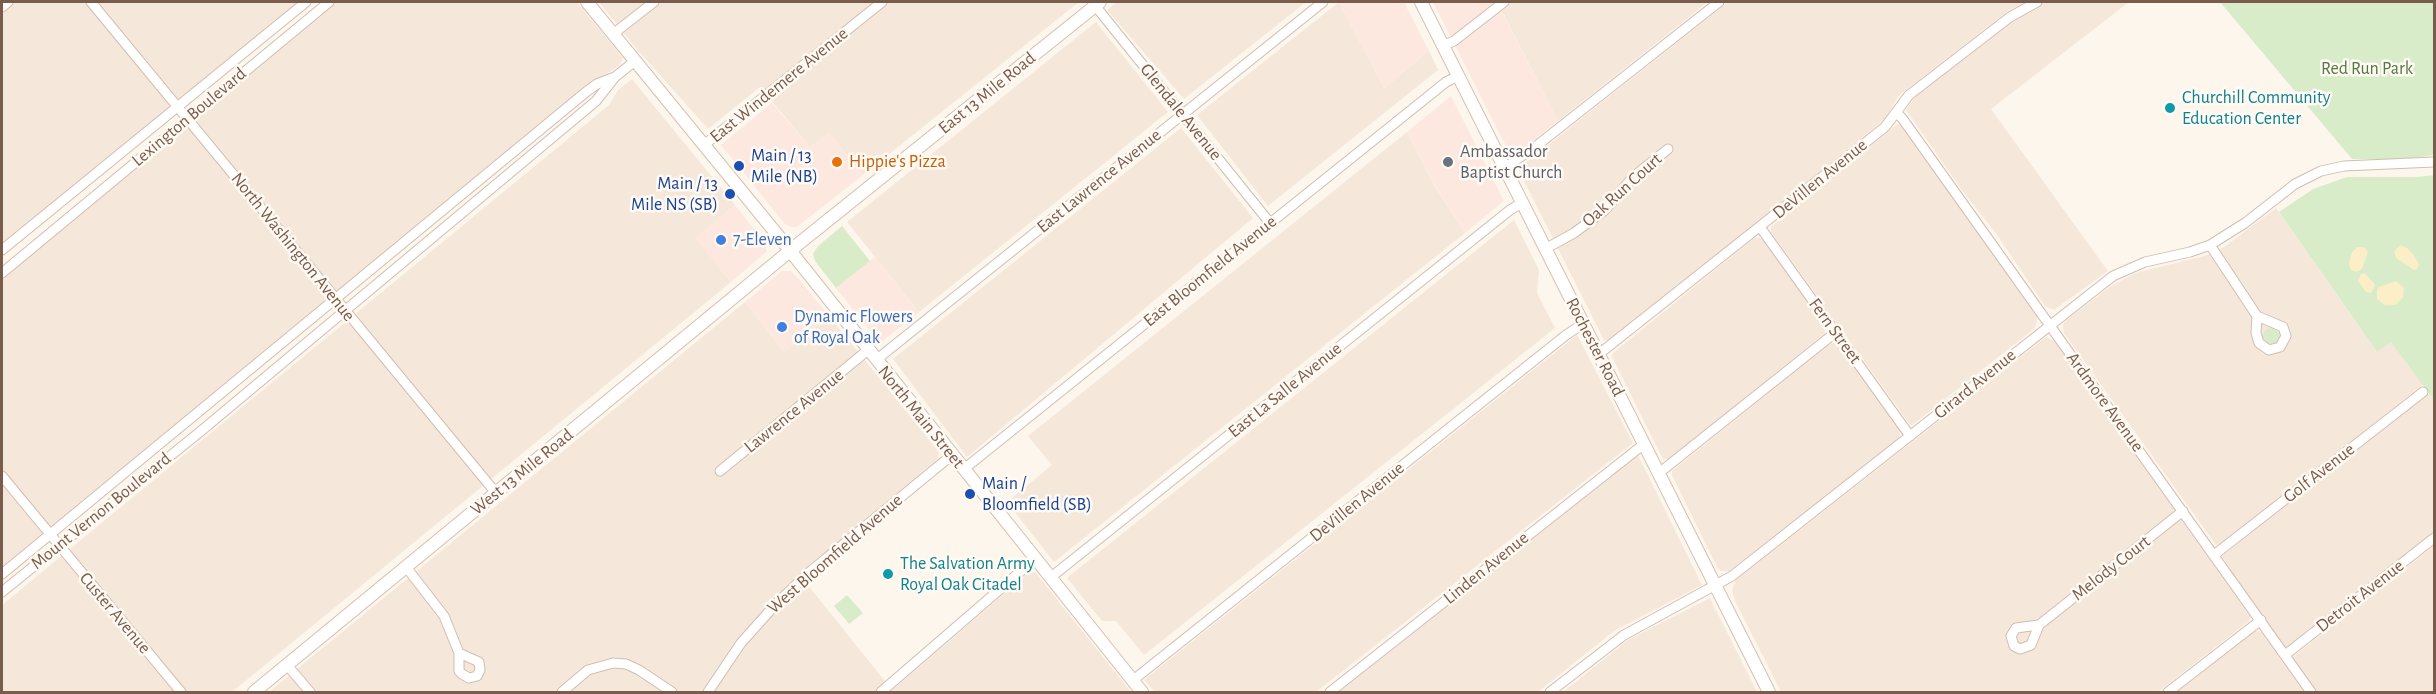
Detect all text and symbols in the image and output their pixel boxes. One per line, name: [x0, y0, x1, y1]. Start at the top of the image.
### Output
street label: East Windemere Avenue: [706, 23, 852, 147]
street label: East 13 Mile Road: [934, 47, 1040, 139]
park label: Red Run Park: [2321, 58, 2413, 80]
street label: Glendale Avenue: [1135, 59, 1227, 165]
street label: Lexington Boulevard: [127, 63, 251, 171]
place label: Churchill Community Education Center: [2182, 87, 2330, 130]
marker: Churchill Community Education Center: [2163, 101, 2177, 115]
street label: East Lawrence Avenue: [1032, 124, 1166, 238]
street label: DeVillen Avenue: [1768, 134, 1872, 224]
place label: Ambassador Baptist Church: [1460, 141, 1562, 184]
place label: Main / 13 Mile (NB): [751, 145, 818, 188]
street label: Oak Run Court: [1578, 148, 1666, 232]
place label: Hippie's Pizza: [849, 151, 946, 173]
marker: Hippie's Pizza: [830, 155, 844, 169]
marker: Ambassador Baptist Church: [1441, 155, 1455, 169]
marker: Main / 13 Mile (NB): [732, 159, 746, 173]
street label: North Washington Avenue: [226, 168, 360, 326]
place label: Main / 13 Mile NS (SB): [631, 173, 718, 216]
marker: Main / 13 Mile NS (SB): [723, 187, 737, 201]
street label: East Bloomfield Avenue: [1139, 211, 1281, 331]
place label: 7-Eleven: [733, 229, 792, 251]
marker: 7-Eleven: [714, 233, 728, 247]
street label: Rochester Road: [1561, 294, 1629, 400]
street label: Fern Street: [1804, 294, 1866, 368]
place label: Dynamic Flowers of Royal Oak: [794, 306, 913, 348]
marker: Dynamic Flowers of Royal Oak: [775, 320, 789, 334]
street label: East La Salle Avenue: [1224, 338, 1346, 442]
street label: Girard Avenue: [1930, 344, 2020, 424]
street label: Ardmore Avenue: [2062, 348, 2148, 456]
street label: North Main Street: [873, 361, 969, 473]
street label: Lawrence Avenue: [740, 364, 848, 458]
street label: West 13 Mile Road: [466, 424, 578, 520]
street label: Golf Avenue: [2279, 438, 2359, 508]
street label: Mount Vernon Boulevard: [27, 448, 175, 574]
street label: DeVillen Avenue: [1305, 457, 1409, 547]
place label: Main / Bloomfield (SB): [982, 473, 1092, 516]
marker: Main / Bloomfield (SB): [963, 487, 977, 501]
street label: West Bloomfield Avenue: [763, 489, 907, 619]
street label: Linden Avenue: [1439, 527, 1533, 609]
street label: Melody Court: [2067, 531, 2155, 605]
place label: The Salvation Army Royal Oak Citadel: [900, 553, 1035, 596]
street label: Detroit Avenue: [2312, 555, 2408, 637]
marker: The Salvation Army Royal Oak Citadel: [881, 567, 895, 581]
street label: Custer Avenue: [75, 568, 155, 658]

